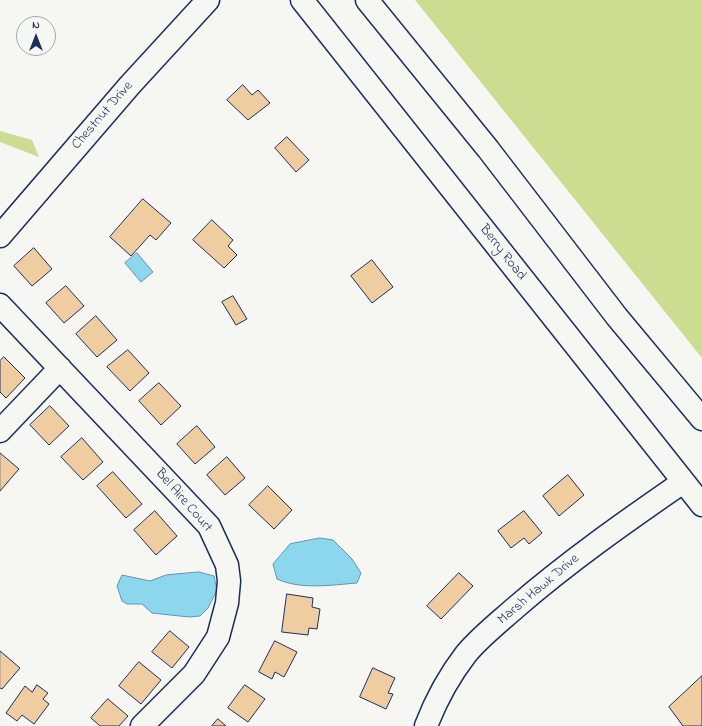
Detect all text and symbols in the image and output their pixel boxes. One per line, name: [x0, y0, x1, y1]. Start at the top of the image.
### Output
north arrow: [16, 16, 56, 56]
text: N: [32, 17, 40, 33]
street label: Chestnut Drive: [69, 79, 137, 153]
street label: Berry Road: [475, 222, 529, 284]
street label: Bel Aire Court: [151, 466, 215, 536]
street label: Marsh Hawk Drive: [495, 551, 583, 629]

